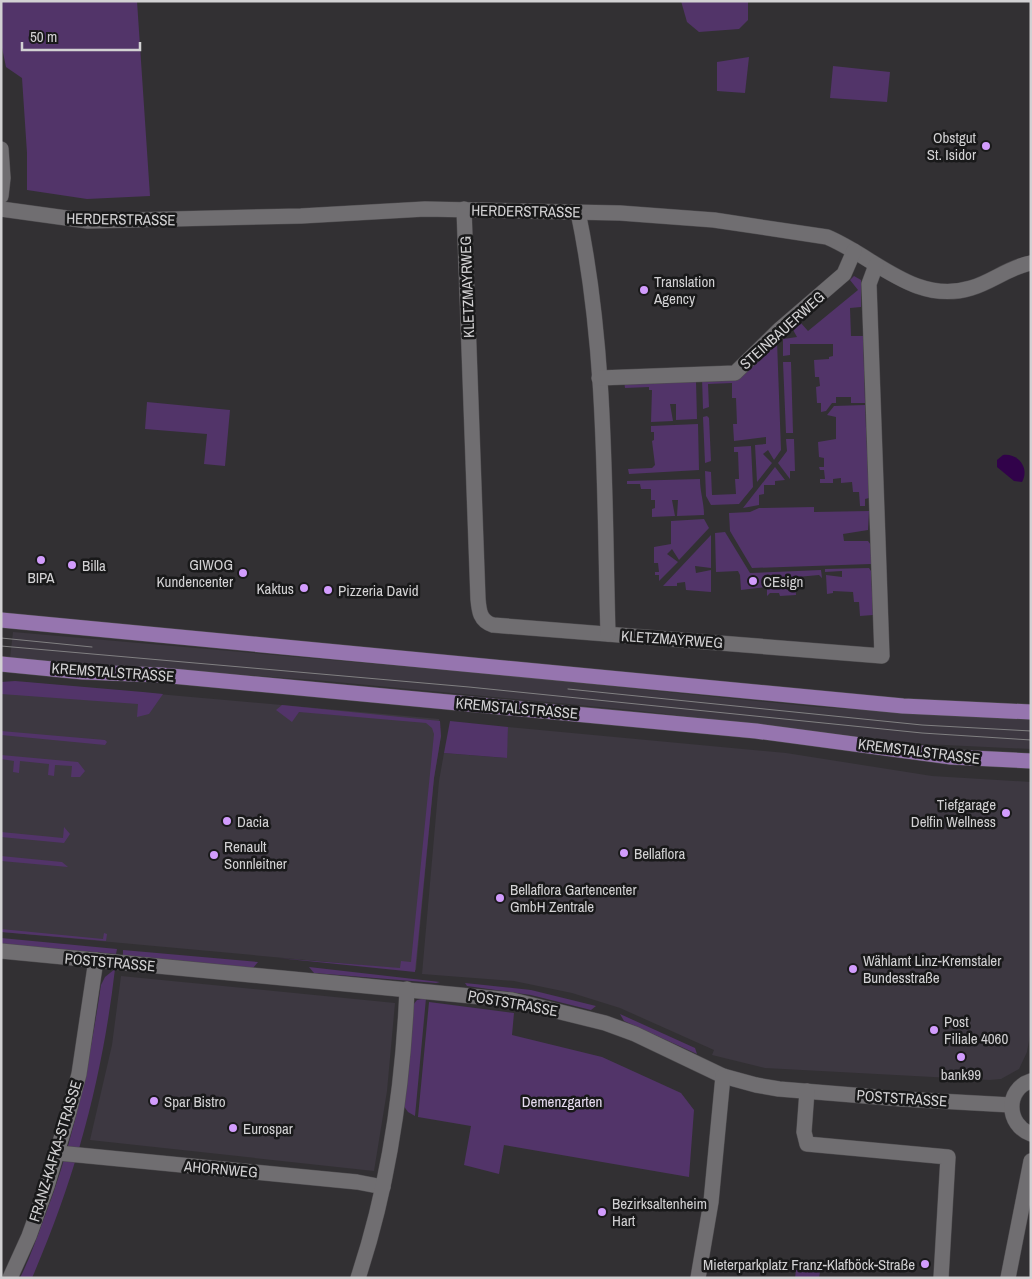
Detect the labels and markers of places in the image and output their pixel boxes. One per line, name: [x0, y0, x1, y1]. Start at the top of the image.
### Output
place label: Obstgut St. Isidor: [927, 127, 977, 165]
marker: Obstgut St. Isidor: [980, 140, 992, 152]
place label: Translation Agency: [653, 271, 715, 309]
marker: Translation Agency: [638, 284, 650, 296]
marker: BIPA: [35, 554, 47, 566]
place label: GIWOG Kundencenter: [156, 554, 233, 592]
place label: Billa: [82, 555, 106, 576]
marker: Billa: [66, 559, 78, 571]
place label: BIPA: [27, 567, 55, 588]
marker: GIWOG Kundencenter: [237, 567, 249, 579]
place label: CEsign: [763, 571, 803, 592]
marker: CEsign: [747, 575, 759, 587]
place label: Kaktus: [256, 578, 294, 599]
place label: Pizzeria David: [338, 580, 419, 601]
marker: Kaktus: [298, 582, 310, 594]
marker: Pizzeria David: [322, 584, 334, 596]
place label: Tiefgarage Delfin Wellness: [911, 794, 996, 832]
marker: Tiefgarage Delfin Wellness: [1000, 807, 1012, 819]
place label: Dacia: [237, 811, 269, 832]
marker: Dacia: [221, 815, 233, 827]
place label: Renault Sonnleitner: [224, 836, 287, 874]
place label: Bellaflora: [634, 843, 685, 864]
marker: Bellaflora: [618, 847, 630, 859]
marker: Renault Sonnleitner: [208, 849, 220, 861]
place label: Bellaflora Gartencenter GmbH Zentrale: [510, 879, 636, 917]
marker: Bellaflora Gartencenter GmbH Zentrale: [494, 892, 506, 904]
place label: Wählamt Linz-Kremstaler Bundesstraße: [863, 950, 1001, 988]
marker: Wählamt Linz-Kremstaler Bundesstraße: [847, 963, 859, 975]
place label: Post Filiale 4060: [944, 1011, 1008, 1049]
marker: Post Filiale 4060: [928, 1024, 940, 1036]
marker: bank99: [955, 1051, 967, 1063]
place label: bank99: [941, 1064, 981, 1085]
place label: Spar Bistro: [164, 1091, 226, 1112]
marker: Spar Bistro: [148, 1095, 160, 1107]
place label: Eurospar: [243, 1118, 293, 1139]
marker: Eurospar: [227, 1122, 239, 1134]
place label: Bezirksaltenheim Hart: [612, 1193, 707, 1231]
marker: Bezirksaltenheim Hart: [596, 1206, 608, 1218]
place label: Mieterparkplatz Franz-Klafböck-Straße: [703, 1254, 915, 1275]
marker: Mieterparkplatz Franz-Klafböck-Straße: [919, 1258, 931, 1270]

